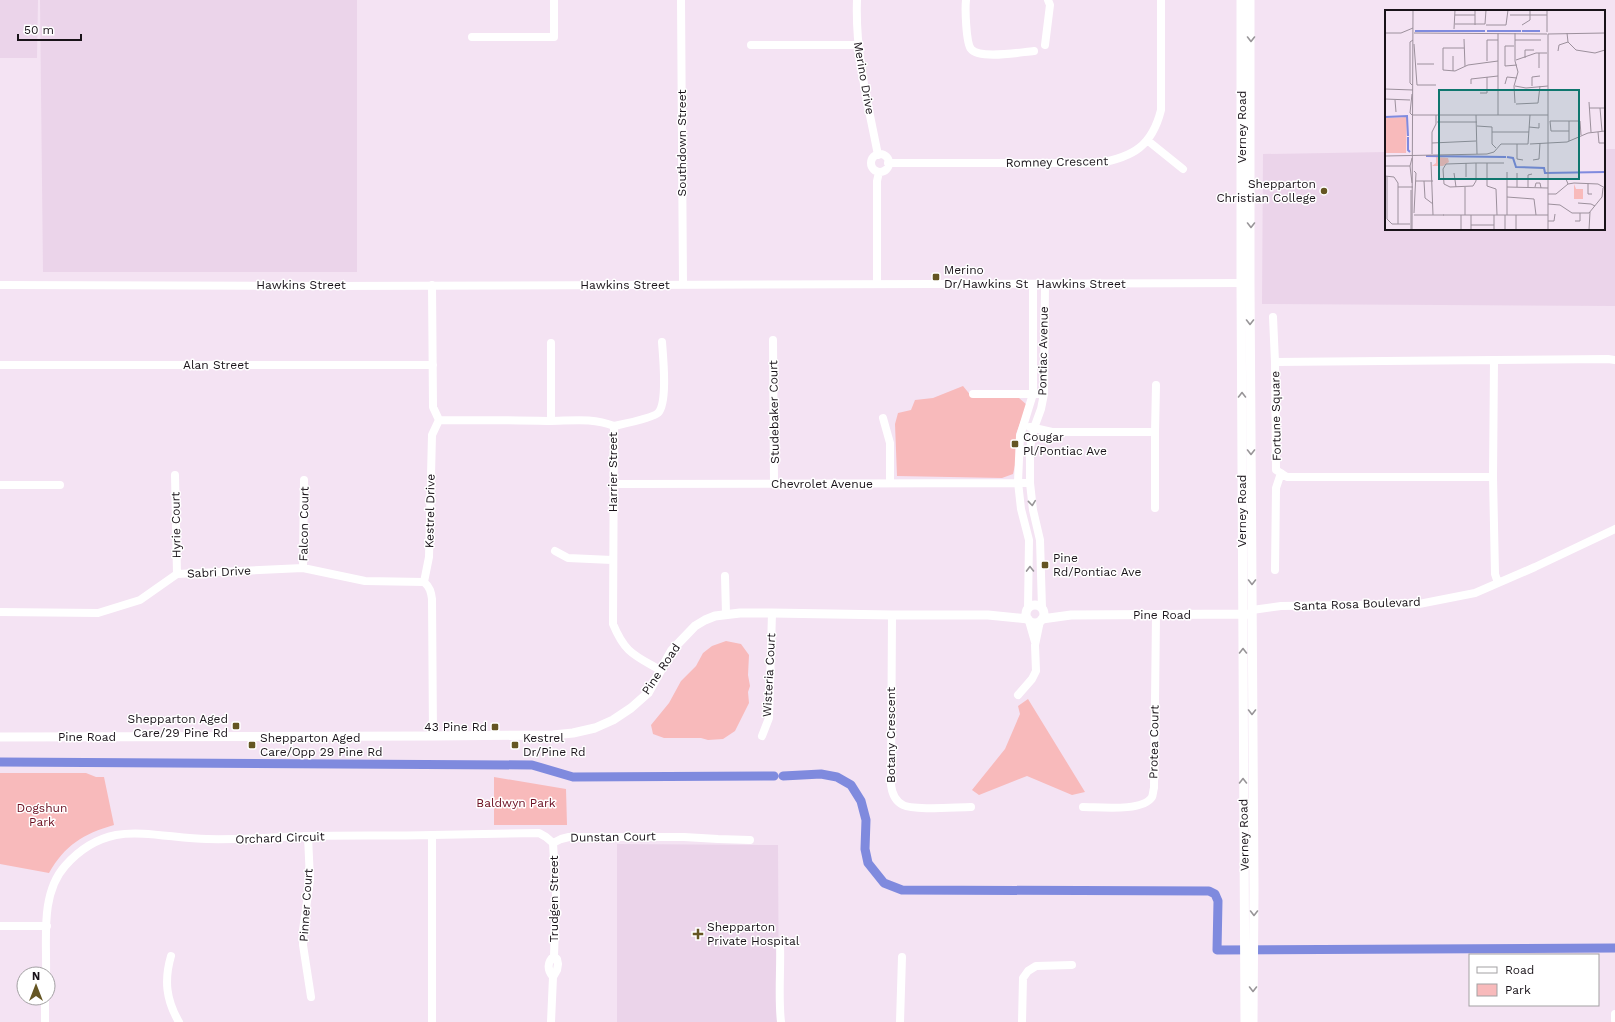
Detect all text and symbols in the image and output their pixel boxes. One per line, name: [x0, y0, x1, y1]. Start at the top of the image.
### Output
inset map: [1385, 10, 1605, 230]
scale bar: [18, 16, 81, 42]
text: 50 m: [24, 23, 54, 37]
one-way arrow: [1247, 36, 1255, 42]
street label: Merino Drive: [851, 40, 877, 116]
street label: Southdown Street: [675, 90, 689, 196]
street label: Verney Road: [1235, 91, 1249, 163]
street label: Romney Crescent: [1006, 154, 1108, 170]
place label: Shepparton Christian College: [1216, 177, 1316, 205]
marker: Shepparton Christian College: [1319, 186, 1329, 196]
one-way arrow: [1247, 222, 1255, 228]
place label: Merino Dr/Hawkins St: [944, 263, 1028, 291]
marker: Merino Dr/Hawkins St: [931, 272, 941, 282]
street label: Hawkins Street: [1036, 277, 1126, 291]
street label: Hawkins Street: [256, 278, 346, 292]
street label: Hawkins Street: [580, 278, 670, 292]
street label: Pontiac Avenue: [1035, 306, 1051, 396]
one-way arrow: [1246, 319, 1254, 325]
street label: Alan Street: [183, 358, 249, 372]
street label: Studebaker Court: [766, 360, 782, 464]
street label: Fortune Square: [1268, 371, 1284, 461]
one-way arrow: [1238, 392, 1246, 398]
place label: Cougar Pl/Pontiac Ave: [1023, 430, 1107, 458]
street label: Harrier Street: [606, 432, 620, 512]
marker: Cougar Pl/Pontiac Ave: [1010, 439, 1020, 449]
one-way arrow: [1247, 449, 1255, 455]
street label: Kestrel Drive: [422, 474, 438, 548]
street label: Verney Road: [1235, 475, 1249, 547]
street label: Chevrolet Avenue: [771, 477, 873, 491]
street label: Falcon Court: [296, 486, 312, 562]
street label: Hyrie Court: [168, 492, 184, 558]
one-way arrow: [1027, 500, 1036, 506]
place label: Pine Rd/Pontiac Ave: [1053, 551, 1141, 579]
marker: Pine Rd/Pontiac Ave: [1040, 560, 1050, 570]
street label: Sabri Drive: [187, 563, 251, 581]
one-way arrow: [1026, 566, 1034, 572]
one-way arrow: [1248, 579, 1256, 585]
street label: Santa Rosa Boulevard: [1293, 595, 1421, 613]
street label: Pine Road: [1133, 608, 1191, 622]
street label: Wisteria Court: [760, 633, 778, 717]
street label: Pine Road: [639, 641, 683, 697]
one-way arrow: [1239, 648, 1247, 654]
street label: Botany Crescent: [884, 687, 898, 783]
street label: Protea Court: [1146, 705, 1162, 779]
one-way arrow: [1248, 709, 1256, 715]
place label: Shepparton Aged Care/29 Pine Rd: [128, 712, 228, 740]
place label: 43 Pine Rd: [424, 720, 487, 734]
marker: Shepparton Aged Care/29 Pine Rd: [231, 721, 241, 731]
marker: 43 Pine Rd: [490, 722, 500, 732]
street label: Pine Road: [58, 730, 116, 744]
place label: Shepparton Aged Care/Opp 29 Pine Rd: [260, 731, 382, 759]
place label: Kestrel Dr/Pine Rd: [523, 731, 585, 759]
marker: Shepparton Aged Care/Opp 29 Pine Rd: [247, 740, 257, 750]
marker: Kestrel Dr/Pine Rd: [510, 740, 520, 750]
one-way arrow: [1239, 778, 1247, 784]
park label: Baldwyn Park: [476, 796, 556, 810]
street label: Verney Road: [1236, 799, 1252, 871]
park label: Dogshun Park: [17, 801, 67, 829]
street label: Orchard Circuit: [235, 829, 325, 847]
street label: Dunstan Court: [570, 829, 656, 845]
street label: Trudgen Street: [547, 855, 561, 943]
street label: Pinner Court: [296, 868, 316, 942]
one-way arrow: [1250, 910, 1258, 916]
place label: Shepparton Private Hospital: [707, 920, 800, 948]
marker: Shepparton Private Hospital: [692, 928, 704, 940]
legend: [1469, 954, 1599, 1006]
text: Road: [1505, 963, 1534, 977]
north arrow: [16, 966, 56, 1006]
text: N: [32, 970, 40, 983]
text: Park: [1505, 983, 1531, 997]
one-way arrow: [1249, 986, 1257, 992]

